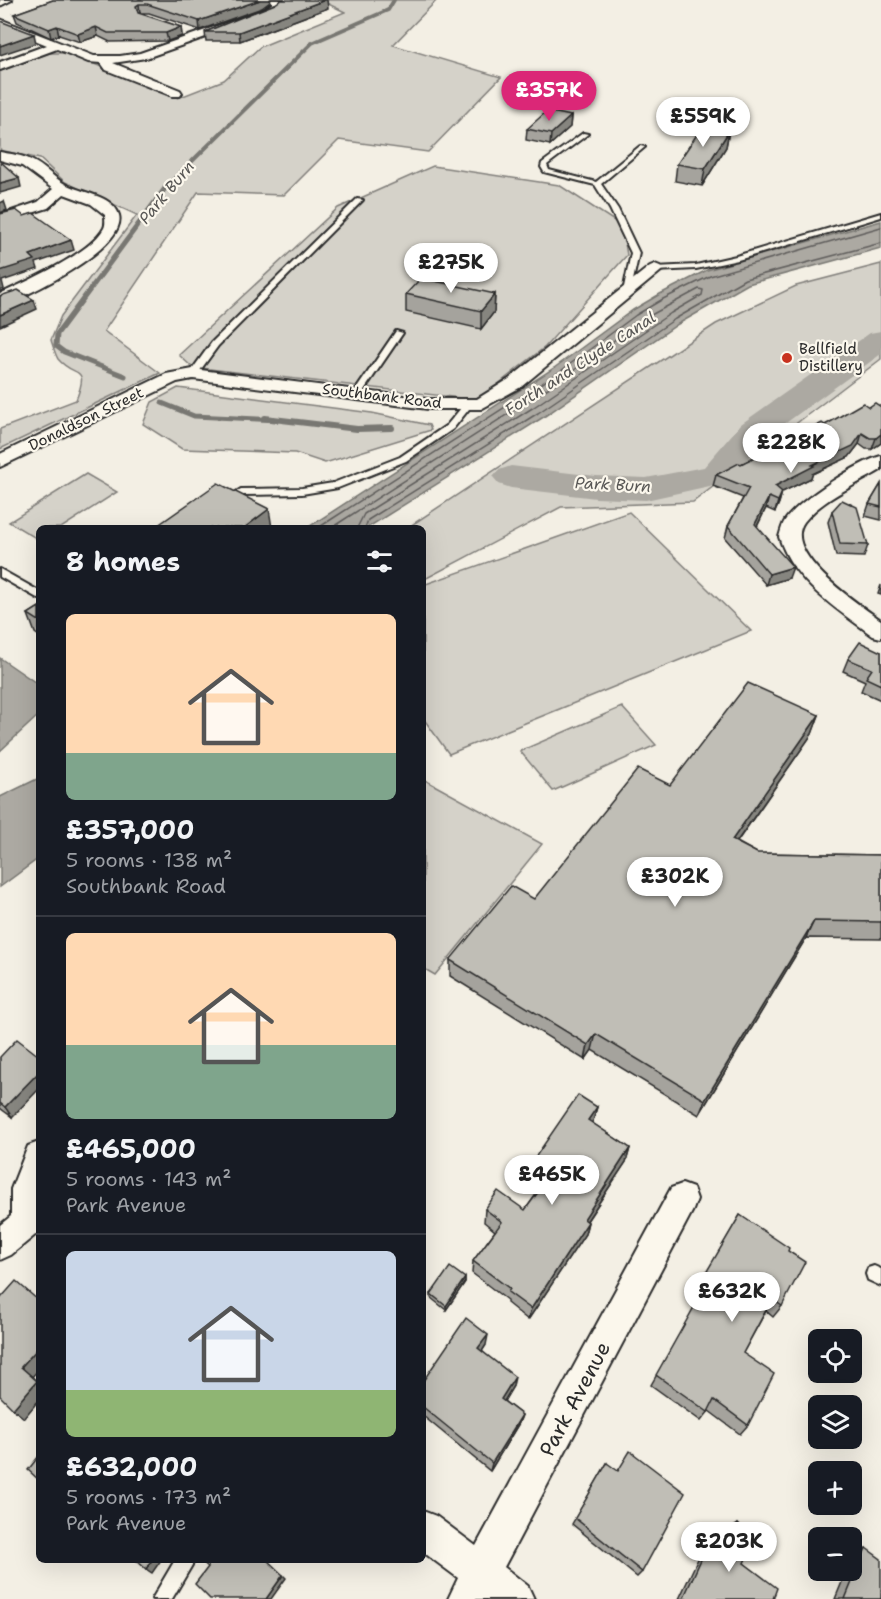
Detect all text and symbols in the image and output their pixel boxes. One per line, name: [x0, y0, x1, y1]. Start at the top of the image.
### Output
pin: £357K: [507, 71, 591, 122]
text: £357K: [515, 77, 583, 103]
pin: £559K: [661, 97, 745, 148]
text: £559K: [670, 103, 736, 129]
water label: Park Burn: [134, 156, 199, 228]
pin: £275K: [409, 243, 493, 294]
text: £275K: [418, 249, 484, 275]
water label: Forth and Clyde Canal: [501, 307, 660, 420]
place label: Bellfield Distillery: [799, 339, 863, 376]
marker: Bellfield Distillery: [780, 351, 794, 365]
street label: Southbank Road: [321, 379, 443, 413]
street label: Donaldson Street: [25, 382, 147, 456]
pin: £228K: [749, 423, 833, 474]
text: £228K: [757, 429, 825, 455]
water label: Park Burn: [574, 472, 652, 497]
text: 8 homes: [66, 544, 180, 579]
icon: filters: [363, 545, 396, 578]
icon: home: [177, 653, 285, 761]
text: £357,000: [66, 812, 194, 847]
text: 5 rooms · 138 m²: [66, 847, 232, 873]
pin: £302K: [633, 857, 717, 908]
text: £302K: [641, 863, 709, 889]
text: Southbank Road: [66, 873, 226, 899]
icon: home: [177, 972, 285, 1080]
text: £465,000: [66, 1131, 196, 1166]
pin: £465K: [510, 1155, 594, 1206]
text: £465K: [518, 1161, 586, 1187]
text: 5 rooms · 143 m²: [66, 1166, 231, 1192]
text: Park Avenue: [66, 1192, 186, 1218]
pin: £632K: [690, 1272, 774, 1323]
text: £632K: [698, 1278, 766, 1304]
icon: home: [177, 1290, 285, 1398]
map controls: [808, 1329, 862, 1581]
button: locate: [808, 1329, 862, 1383]
street label: Park Avenue: [533, 1337, 617, 1461]
button: layers: [808, 1395, 862, 1449]
text: £632,000: [66, 1449, 198, 1484]
button: +: [808, 1461, 862, 1515]
text: 5 rooms · 173 m²: [66, 1484, 231, 1510]
text: Park Avenue: [66, 1510, 186, 1536]
pin: £203K: [687, 1522, 771, 1573]
button: −: [808, 1527, 862, 1581]
text: £203K: [695, 1528, 763, 1554]

